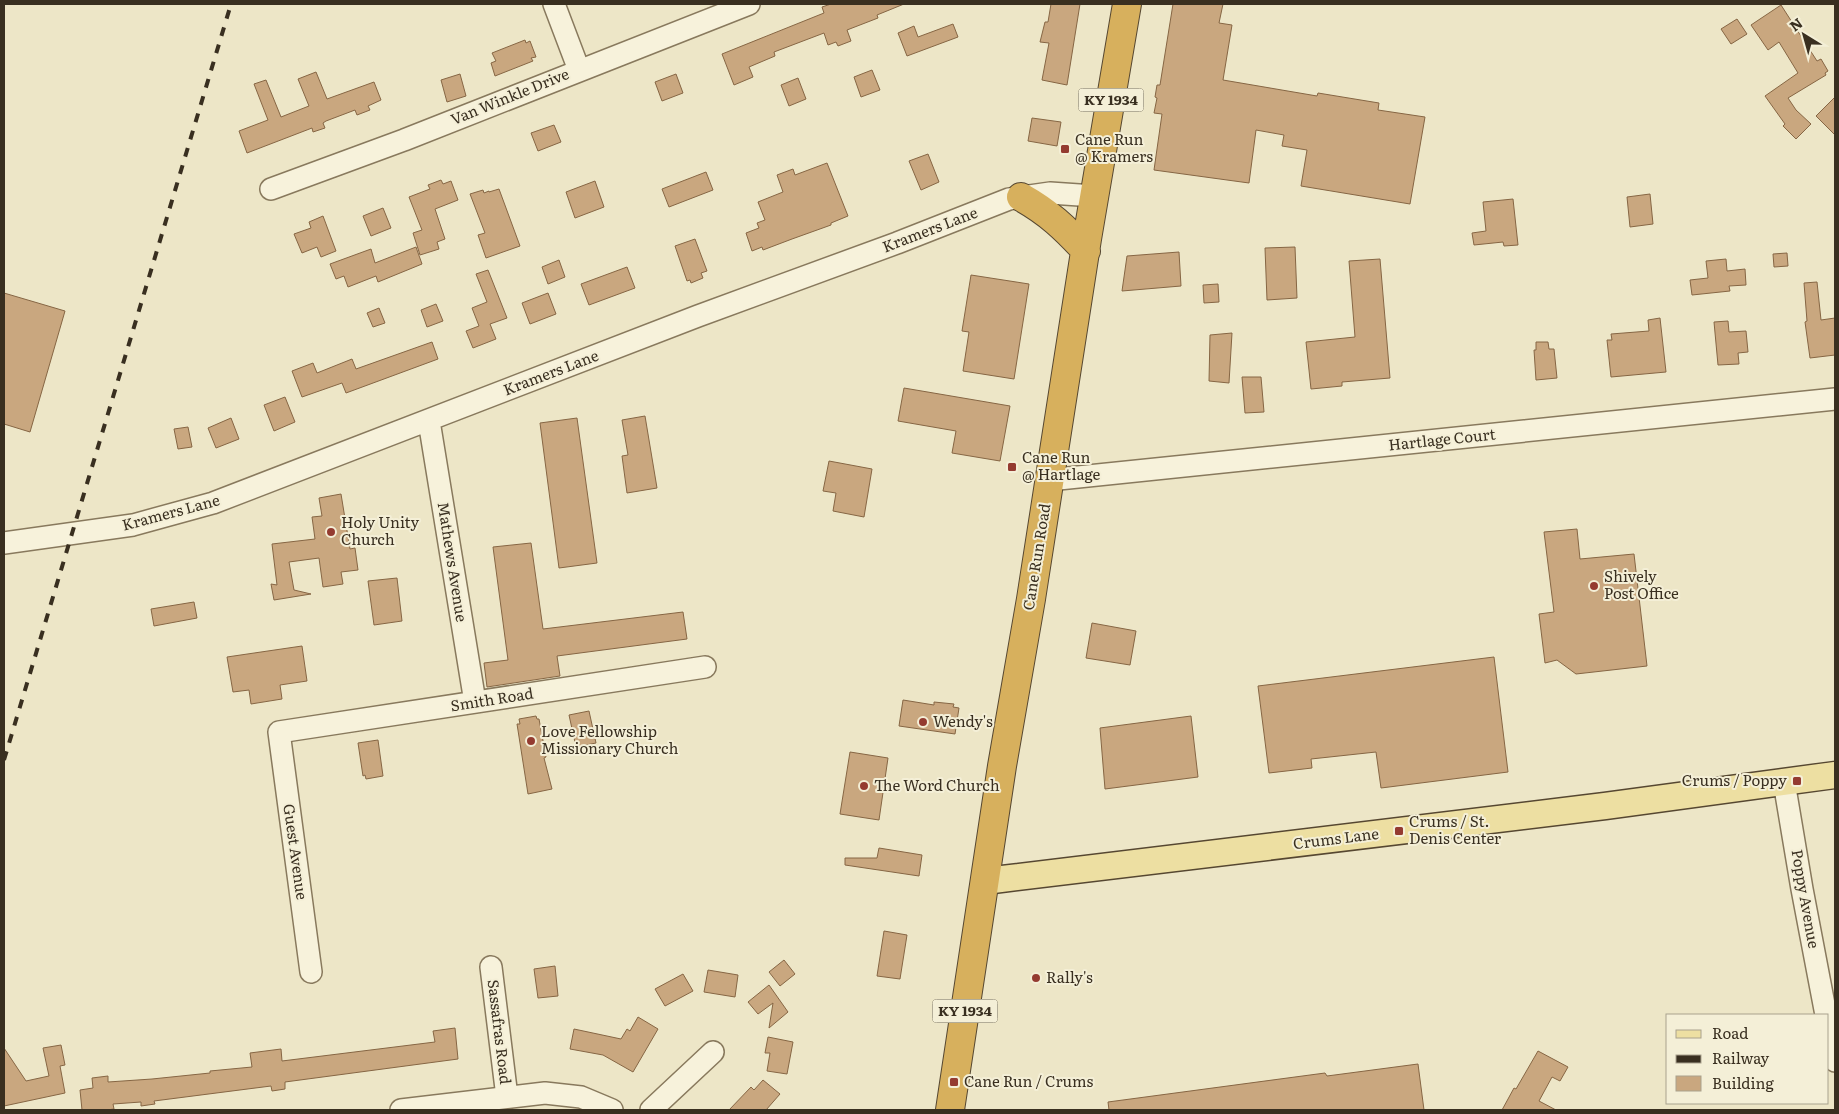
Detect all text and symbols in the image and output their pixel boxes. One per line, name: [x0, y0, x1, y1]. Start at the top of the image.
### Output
north arrow: [1779, 10, 1829, 60]
text: N: [1785, 12, 1806, 35]
street label: Van Winkle Drive: [447, 61, 572, 130]
road number: KY 1934: [1078, 88, 1144, 112]
place label: Cane Run @ Kramers: [1075, 127, 1153, 167]
marker: Cane Run @ Kramers: [1059, 143, 1071, 155]
street label: Kramers Lane: [878, 200, 981, 257]
street label: Kramers Lane: [499, 343, 602, 400]
street label: Hartlage Court: [1387, 421, 1497, 456]
place label: Cane Run @ Hartlage: [1022, 445, 1101, 485]
marker: Cane Run @ Hartlage: [1006, 461, 1018, 473]
street label: Kramers Lane: [119, 487, 222, 536]
street label: Mathews Avenue: [433, 500, 474, 624]
street label: Cane Run Road: [1016, 502, 1055, 612]
place label: Holy Unity Church: [341, 510, 419, 550]
marker: Holy Unity Church: [325, 526, 337, 538]
place label: Shively Post Office: [1604, 564, 1679, 604]
marker: Shively Post Office: [1588, 580, 1600, 592]
street label: Smith Road: [449, 681, 535, 716]
place label: Wendy's: [933, 709, 993, 732]
marker: Wendy's: [917, 716, 929, 728]
place label: Love Fellowship Missionary Church: [541, 719, 678, 759]
marker: Love Fellowship Missionary Church: [525, 735, 537, 747]
place label: Crums / Poppy: [1682, 768, 1787, 791]
place label: The Word Church: [874, 773, 1000, 796]
marker: Crums / Poppy: [1791, 775, 1803, 787]
marker: The Word Church: [858, 780, 870, 792]
street label: Guest Avenue: [278, 802, 315, 901]
place label: Crums / St. Denis Center: [1409, 809, 1501, 849]
street label: Crums Lane: [1292, 821, 1380, 854]
marker: Crums / St. Denis Center: [1393, 825, 1405, 837]
street label: Poppy Avenue: [1786, 847, 1827, 950]
place label: Rally's: [1046, 965, 1093, 988]
marker: Rally's: [1030, 972, 1042, 984]
street label: Sassafras Road: [483, 978, 518, 1086]
road number: KY 1934: [932, 999, 998, 1022]
legend: [1666, 1014, 1829, 1104]
text: Road: [1712, 1021, 1748, 1044]
text: Railway: [1712, 1046, 1770, 1069]
place label: Cane Run / Crums: [964, 1069, 1093, 1092]
text: Building: [1712, 1071, 1774, 1094]
marker: Cane Run / Crums: [948, 1076, 960, 1088]

